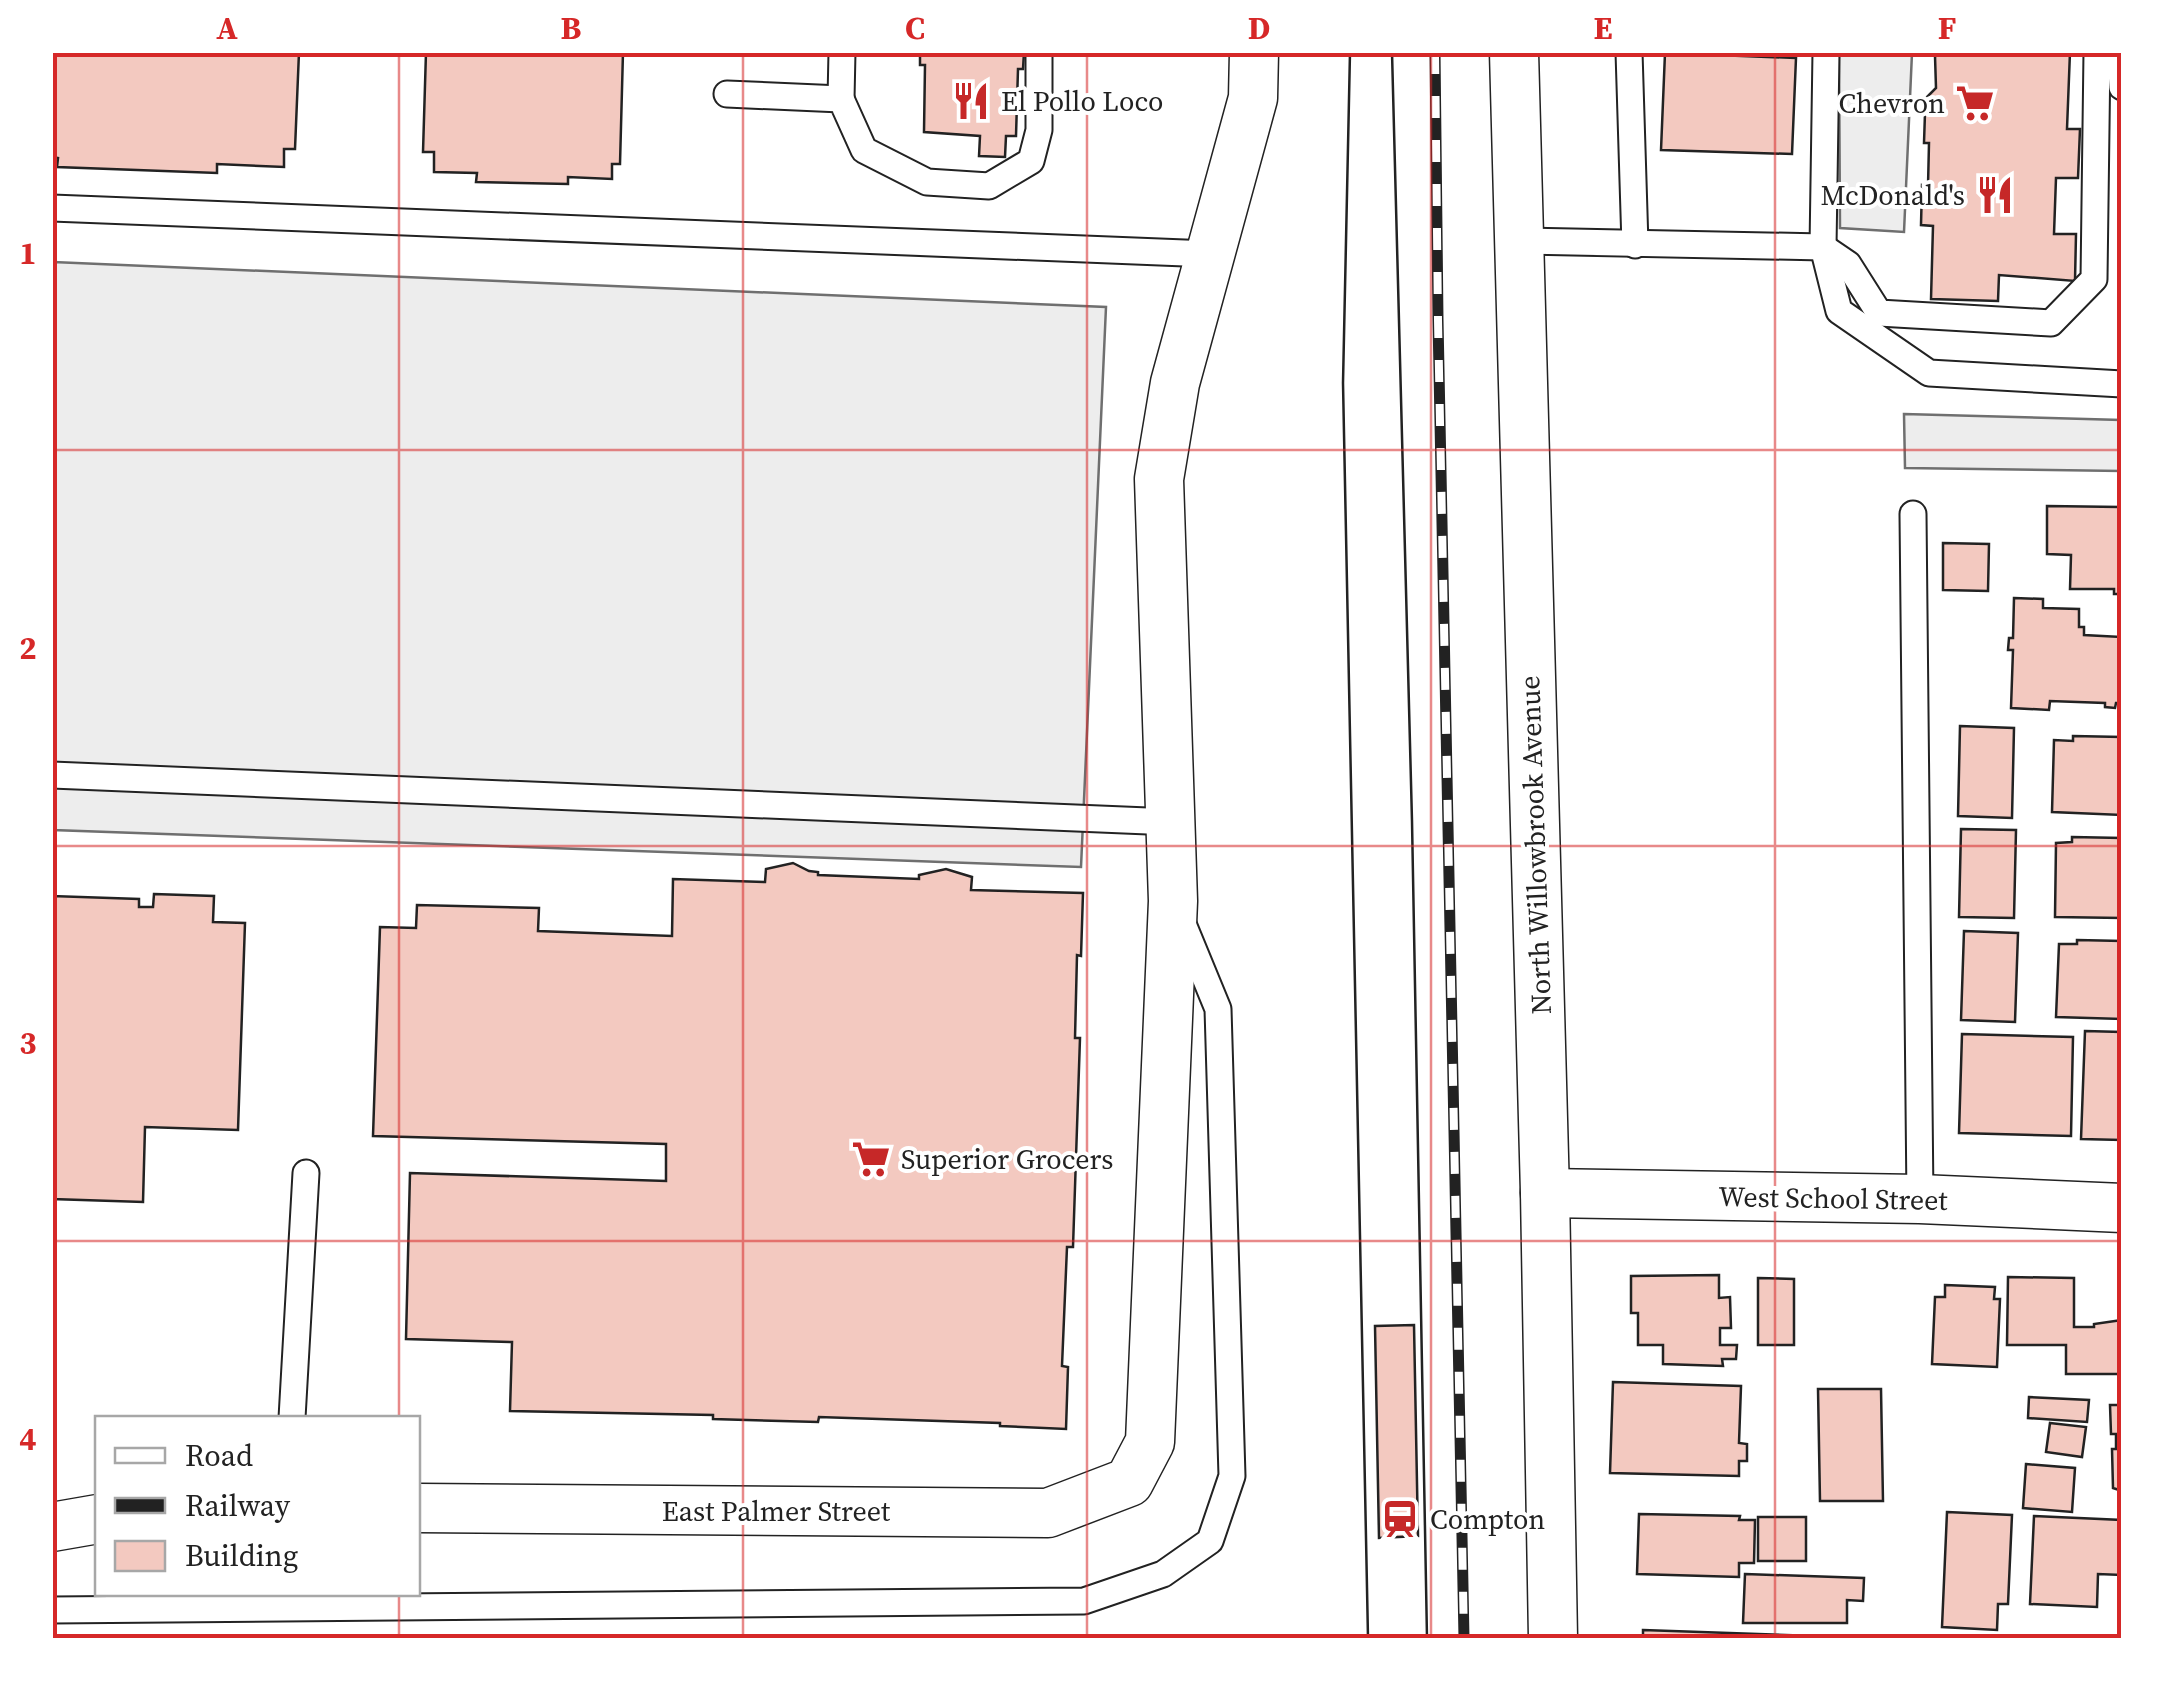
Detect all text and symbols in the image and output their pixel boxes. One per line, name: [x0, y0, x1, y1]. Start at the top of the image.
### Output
text: A: [216, 6, 238, 50]
text: B: [561, 6, 582, 50]
text: C: [905, 6, 925, 50]
text: D: [1248, 6, 1270, 50]
text: E: [1593, 6, 1613, 50]
text: F: [1938, 6, 1956, 50]
restaurant icon: El Pollo Loco: [950, 80, 992, 122]
place label: El Pollo Loco: [1001, 82, 1163, 120]
supermarket icon: Chevron: [1954, 82, 1996, 124]
place label: Chevron: [1838, 84, 1945, 122]
restaurant icon: McDonald's: [1974, 174, 2016, 216]
place label: McDonald's: [1820, 176, 1965, 214]
text: 1: [19, 231, 37, 275]
text: 2: [19, 626, 37, 670]
street label: North Willowbrook Avenue: [1510, 675, 1560, 1015]
text: 3: [19, 1021, 37, 1065]
supermarket icon: Superior Grocers: [850, 1138, 892, 1180]
place label: Superior Grocers: [901, 1140, 1113, 1178]
street label: West School Street: [1718, 1177, 1949, 1219]
legend: [95, 1416, 420, 1596]
text: 4: [19, 1417, 37, 1461]
text: Road: [185, 1435, 253, 1476]
text: Railway: [185, 1485, 291, 1526]
street label: East Palmer Street: [662, 1492, 891, 1530]
station icon: Compton: [1379, 1498, 1421, 1540]
place label: Compton: [1430, 1500, 1545, 1538]
text: Building: [185, 1535, 298, 1576]

